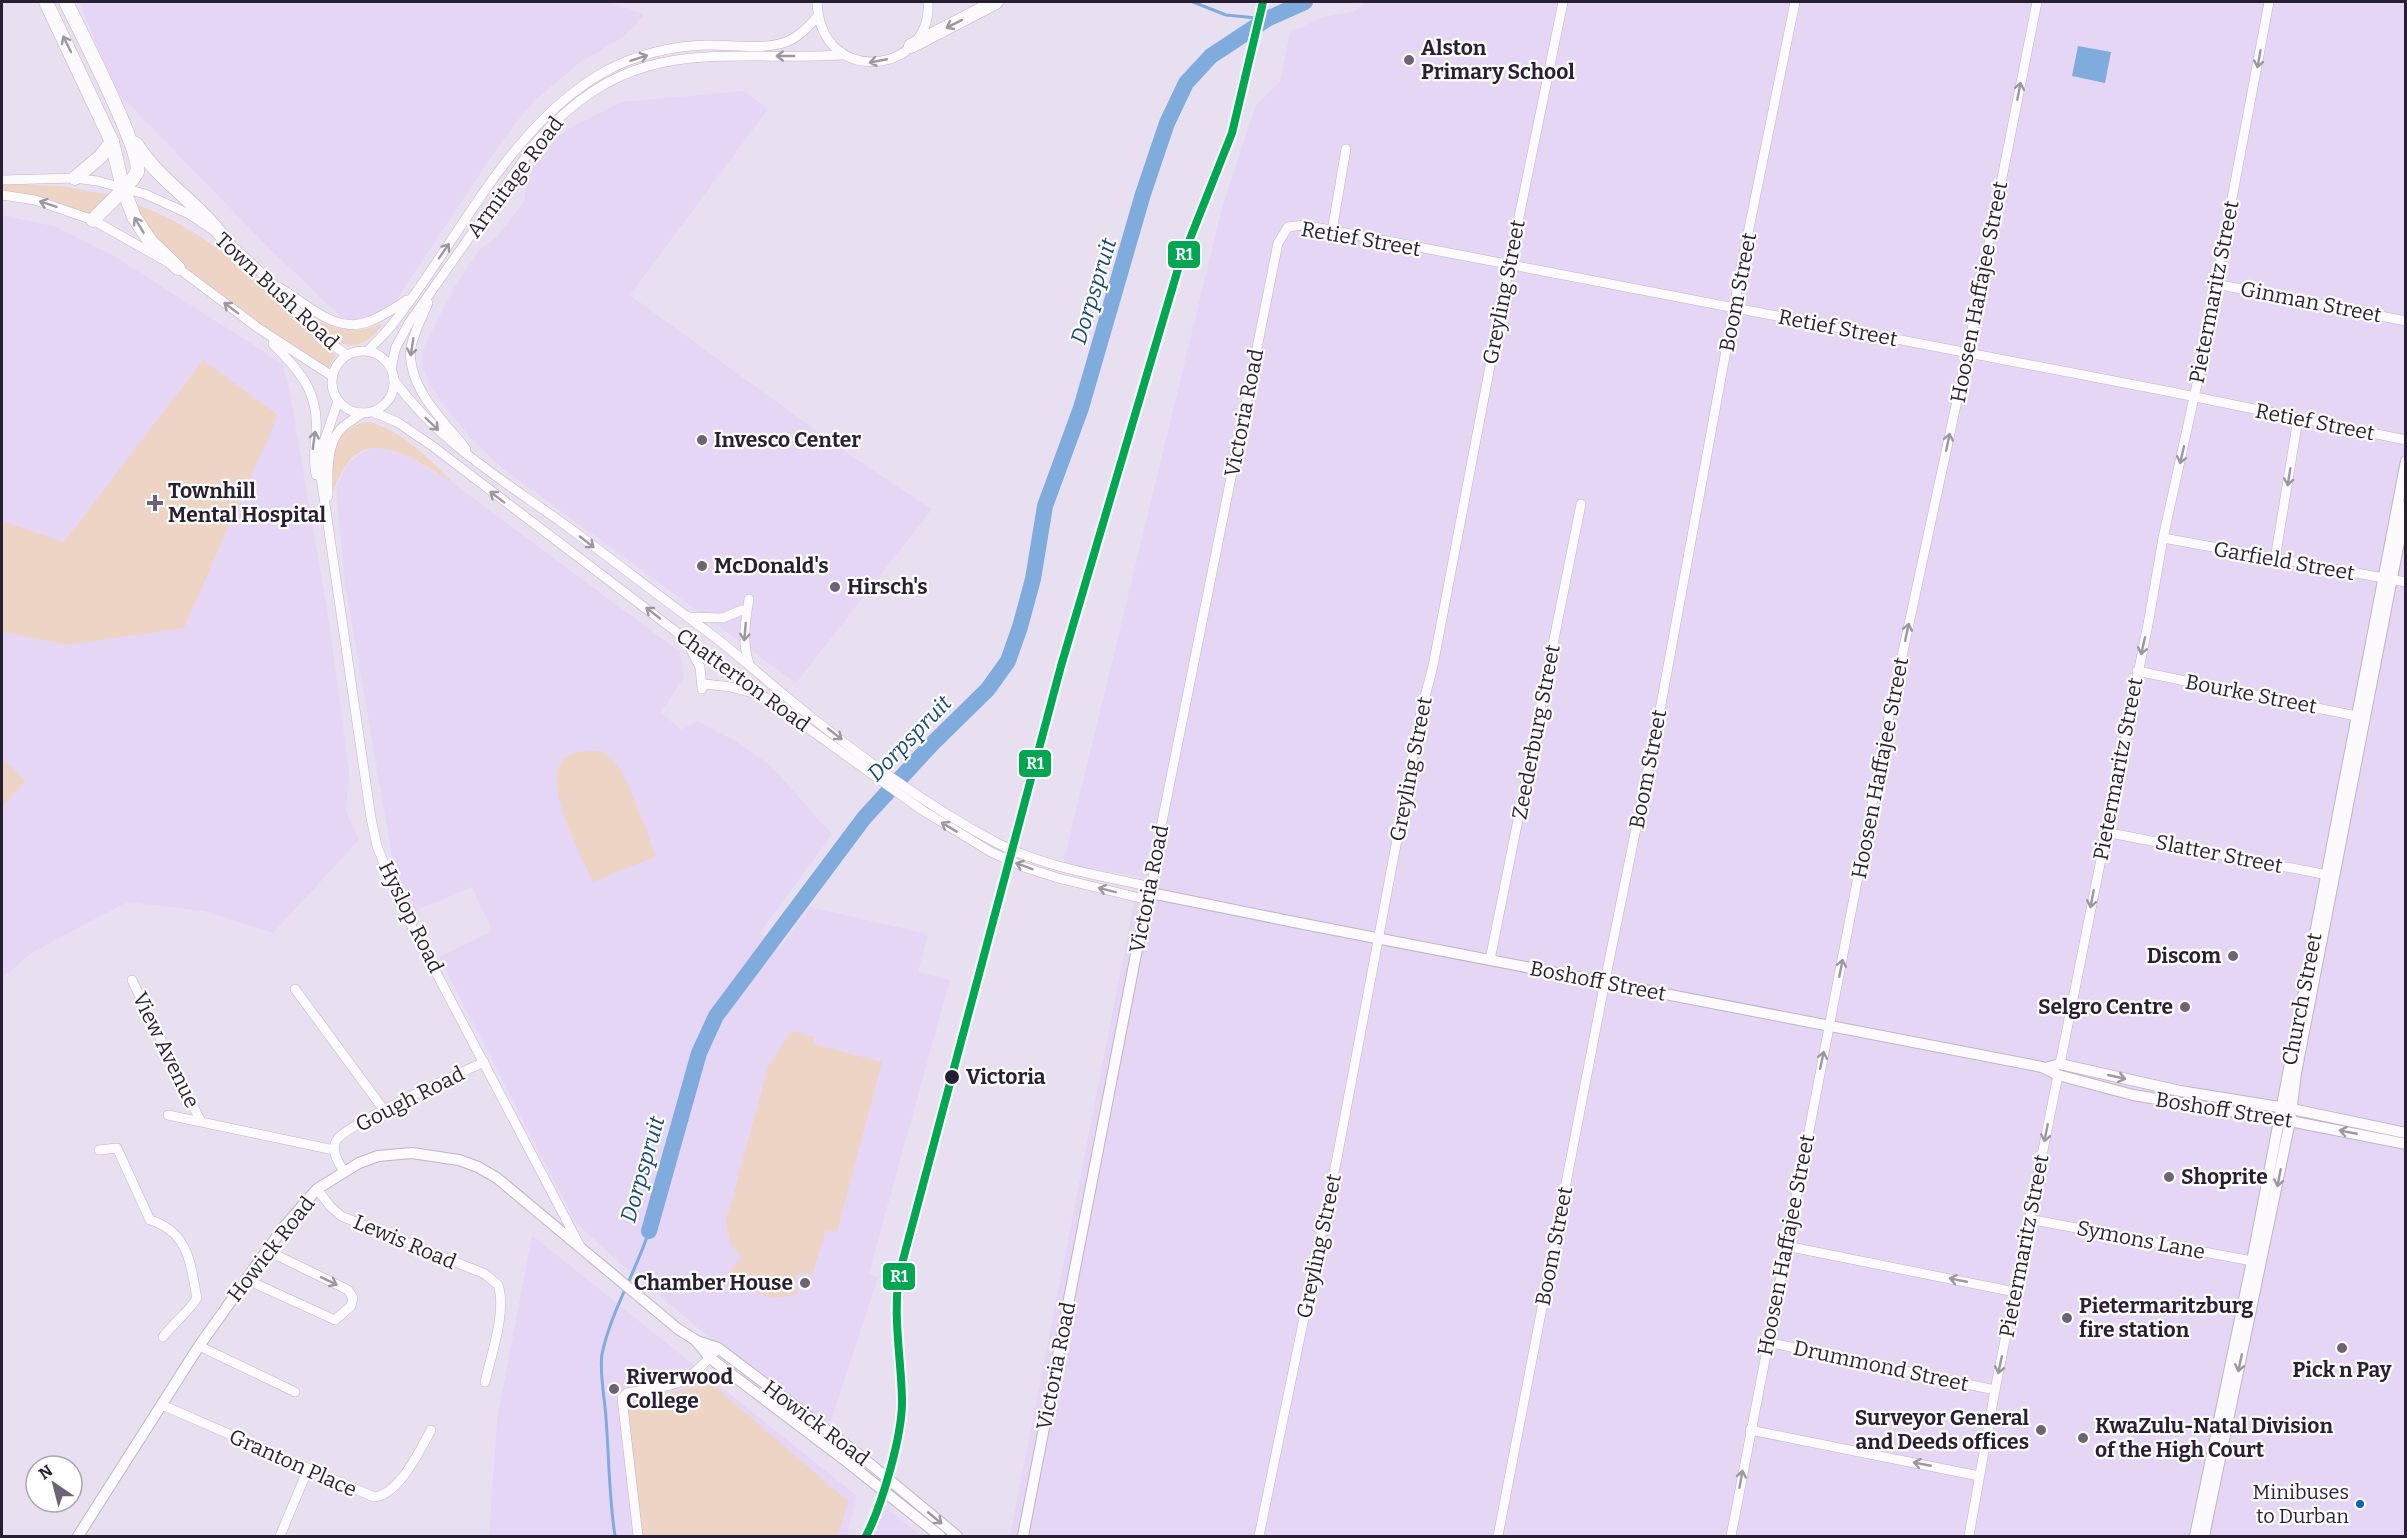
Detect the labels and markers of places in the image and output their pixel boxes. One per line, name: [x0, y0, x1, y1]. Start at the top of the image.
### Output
place label: Alston Primary School: [1421, 35, 1575, 85]
marker: Alston Primary School: [1402, 53, 1416, 67]
place label: Invesco Center: [714, 427, 861, 453]
marker: Invesco Center: [695, 433, 709, 447]
place label: Townhill Mental Hospital: [168, 478, 327, 528]
marker: Townhill Mental Hospital: [146, 494, 164, 512]
place label: McDonald's: [714, 553, 829, 579]
marker: McDonald's: [695, 559, 709, 573]
place label: Hirsch's: [847, 574, 928, 600]
marker: Hirsch's: [828, 580, 842, 594]
place label: Discom: [2147, 943, 2221, 969]
marker: Discom: [2226, 949, 2240, 963]
place label: Selgro Centre: [2038, 994, 2173, 1020]
marker: Selgro Centre: [2178, 1000, 2192, 1014]
place label: Victoria: [966, 1064, 1046, 1090]
marker: Victoria: [943, 1068, 961, 1086]
place label: Shoprite: [2181, 1164, 2268, 1190]
marker: Shoprite: [2162, 1170, 2176, 1184]
place label: Chamber House: [634, 1270, 793, 1296]
marker: Chamber House: [798, 1276, 812, 1290]
place label: Pietermaritzburg fire station: [2079, 1293, 2253, 1343]
marker: Pietermaritzburg fire station: [2060, 1311, 2074, 1325]
marker: Pick n Pay: [2335, 1341, 2349, 1355]
place label: Pick n Pay: [2293, 1357, 2392, 1383]
place label: Riverwood College: [626, 1364, 733, 1414]
marker: Riverwood College: [607, 1382, 621, 1396]
place label: Surveyor General and Deeds offices: [1855, 1405, 2029, 1455]
place label: KwaZulu-Natal Division of the High Court: [2095, 1413, 2333, 1463]
marker: Surveyor General and Deeds offices: [2034, 1423, 2048, 1437]
marker: KwaZulu-Natal Division of the High Court: [2076, 1431, 2090, 1445]
place label: Minibuses to Durban: [2253, 1480, 2349, 1528]
marker: Minibuses to Durban: [2354, 1498, 2366, 1510]

